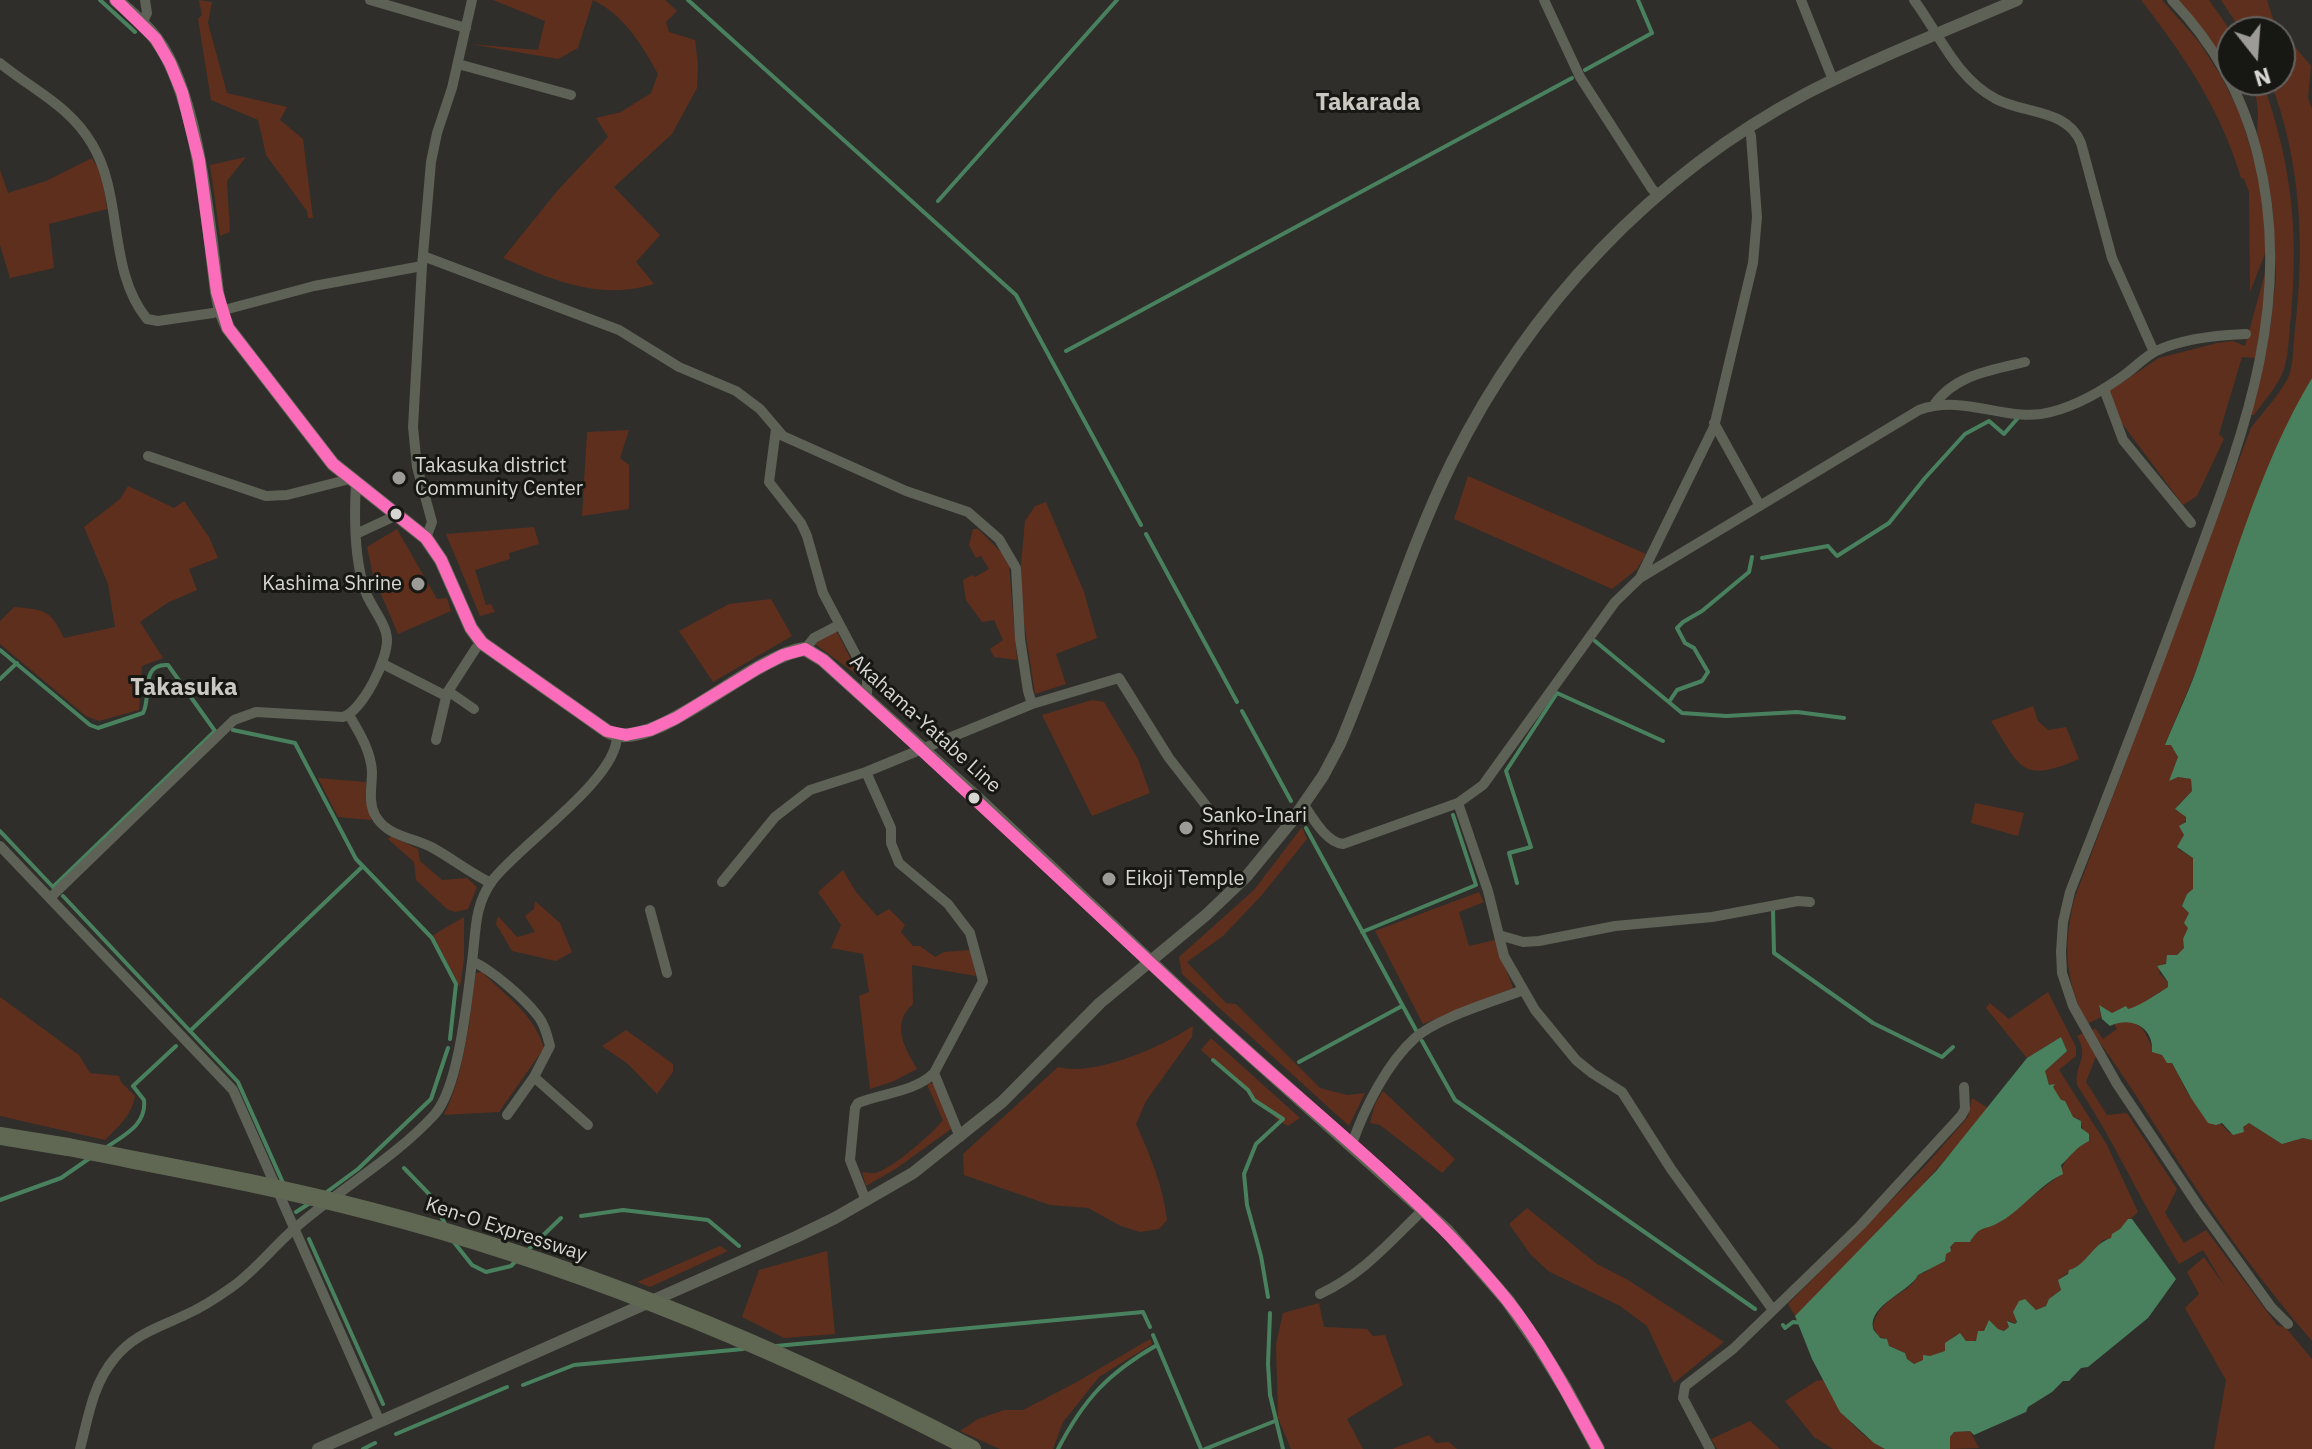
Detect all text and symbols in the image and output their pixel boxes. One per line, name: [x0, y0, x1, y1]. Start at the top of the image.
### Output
north arrow: [2216, 16, 2296, 96]
text: N: [2251, 61, 2274, 94]
district label: Takarada: [1316, 89, 1420, 117]
place label: Takasuka district Community Center: [415, 454, 583, 501]
marker: Takasuka district Community Center: [390, 469, 408, 487]
unlabelled marker: [388, 506, 404, 522]
place label: Kashima Shrine: [262, 572, 402, 596]
marker: Kashima Shrine: [409, 575, 427, 593]
street label: Akahama-Yatabe Line: [845, 650, 1005, 798]
district label: Takasuka: [130, 674, 238, 702]
unlabelled marker: [966, 790, 982, 806]
place label: Sanko-Inari Shrine: [1202, 804, 1307, 851]
marker: Sanko-Inari Shrine: [1177, 819, 1195, 837]
place label: Eikoji Temple: [1125, 867, 1244, 891]
marker: Eikoji Temple: [1100, 870, 1118, 888]
street label: Ken-O Expressway: [422, 1193, 590, 1267]

